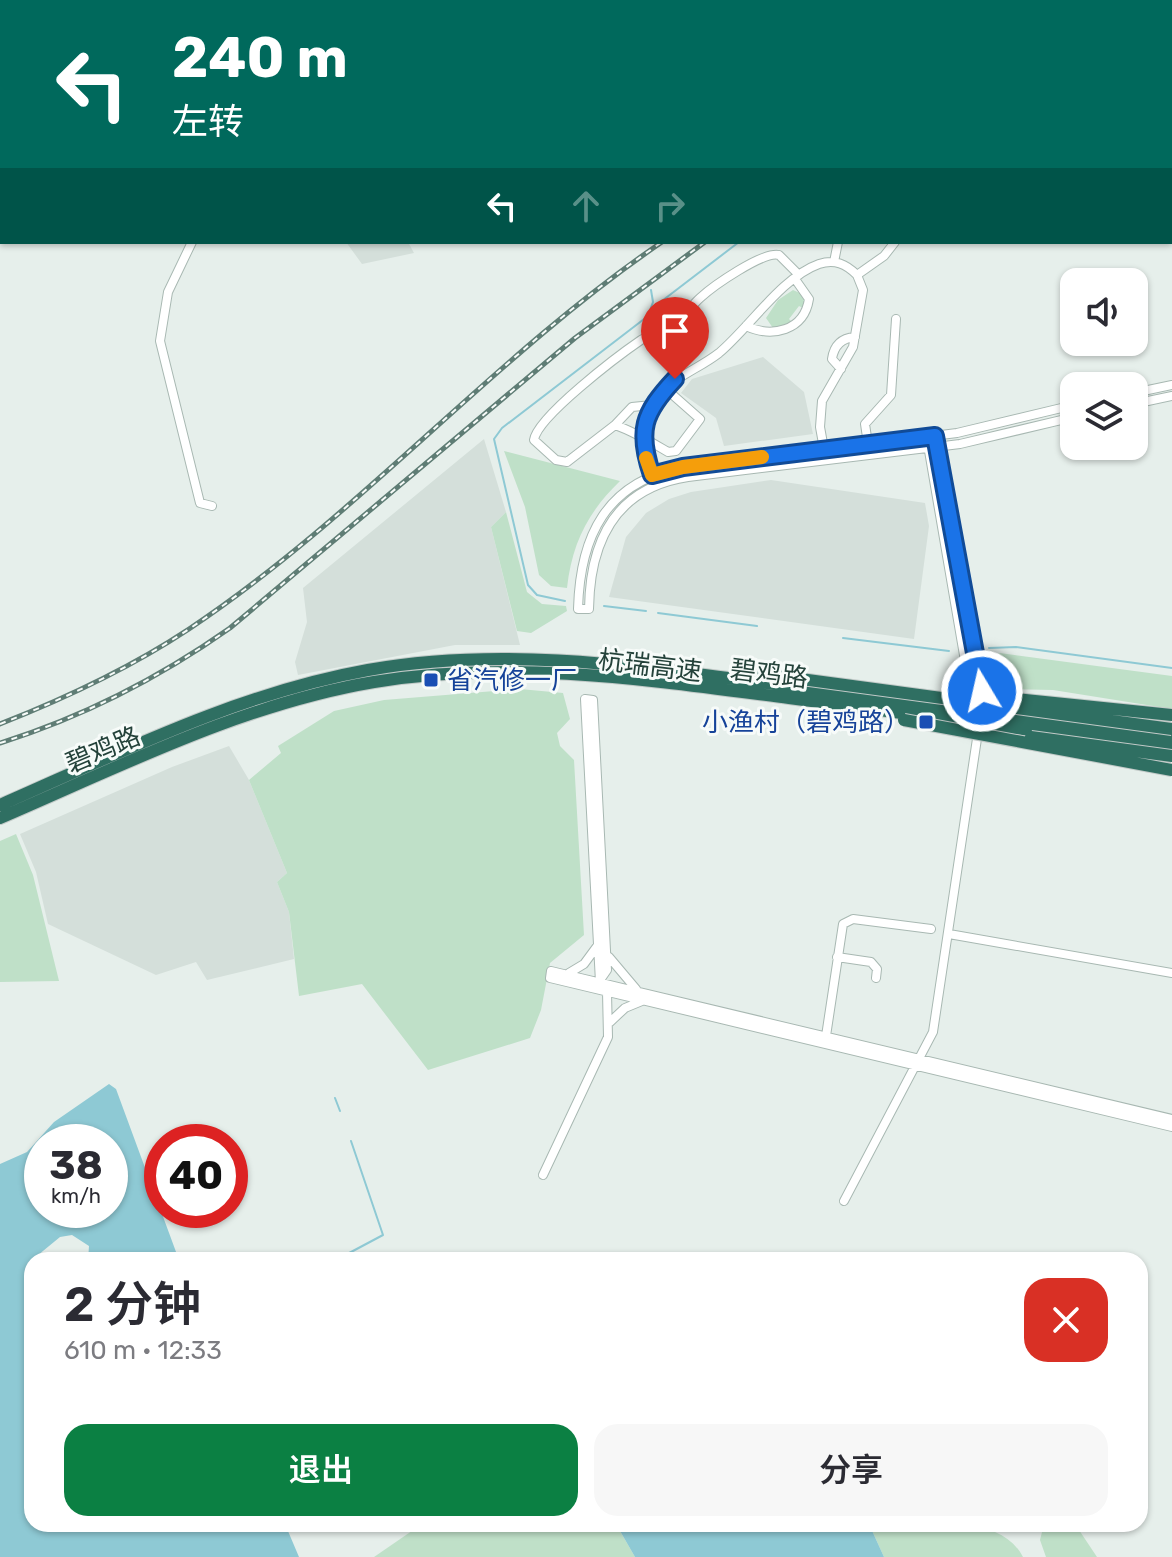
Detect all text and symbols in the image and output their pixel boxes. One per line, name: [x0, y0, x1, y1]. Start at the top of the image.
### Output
text: 240 m: [172, 25, 348, 91]
icon: left: [40, 32, 144, 136]
text: 左转: [172, 100, 244, 143]
icon: left: [480, 184, 524, 228]
icon: ahead: [564, 184, 608, 228]
icon: right: [648, 184, 692, 228]
map controls: [1060, 268, 1148, 460]
button: sound: [1060, 268, 1148, 356]
pin: [641, 297, 709, 379]
icon: arrive: [653, 309, 697, 353]
button: layers: [1060, 372, 1148, 460]
street label: 杭瑞高速: [596, 644, 704, 688]
position arrow: [940, 649, 1024, 733]
street label: 碧鸡路: [728, 654, 810, 694]
place label: 省汽修一厂: [447, 665, 577, 696]
marker: 省汽修一厂: [422, 671, 440, 689]
place label: 小渔村（碧鸡路）: [702, 707, 910, 738]
marker: 小渔村（碧鸡路）: [917, 713, 935, 731]
street label: 碧鸡路: [61, 720, 145, 780]
speed limit sign: 40: [144, 1124, 248, 1228]
text: 38: [49, 1142, 103, 1189]
text: km/h: [51, 1184, 101, 1208]
text: 2 分钟: [64, 1276, 201, 1333]
button: close: [1024, 1278, 1108, 1362]
text: 610 m · 12:33: [64, 1335, 222, 1366]
button: 退出: [64, 1424, 578, 1516]
button: 分享: [594, 1424, 1108, 1516]

